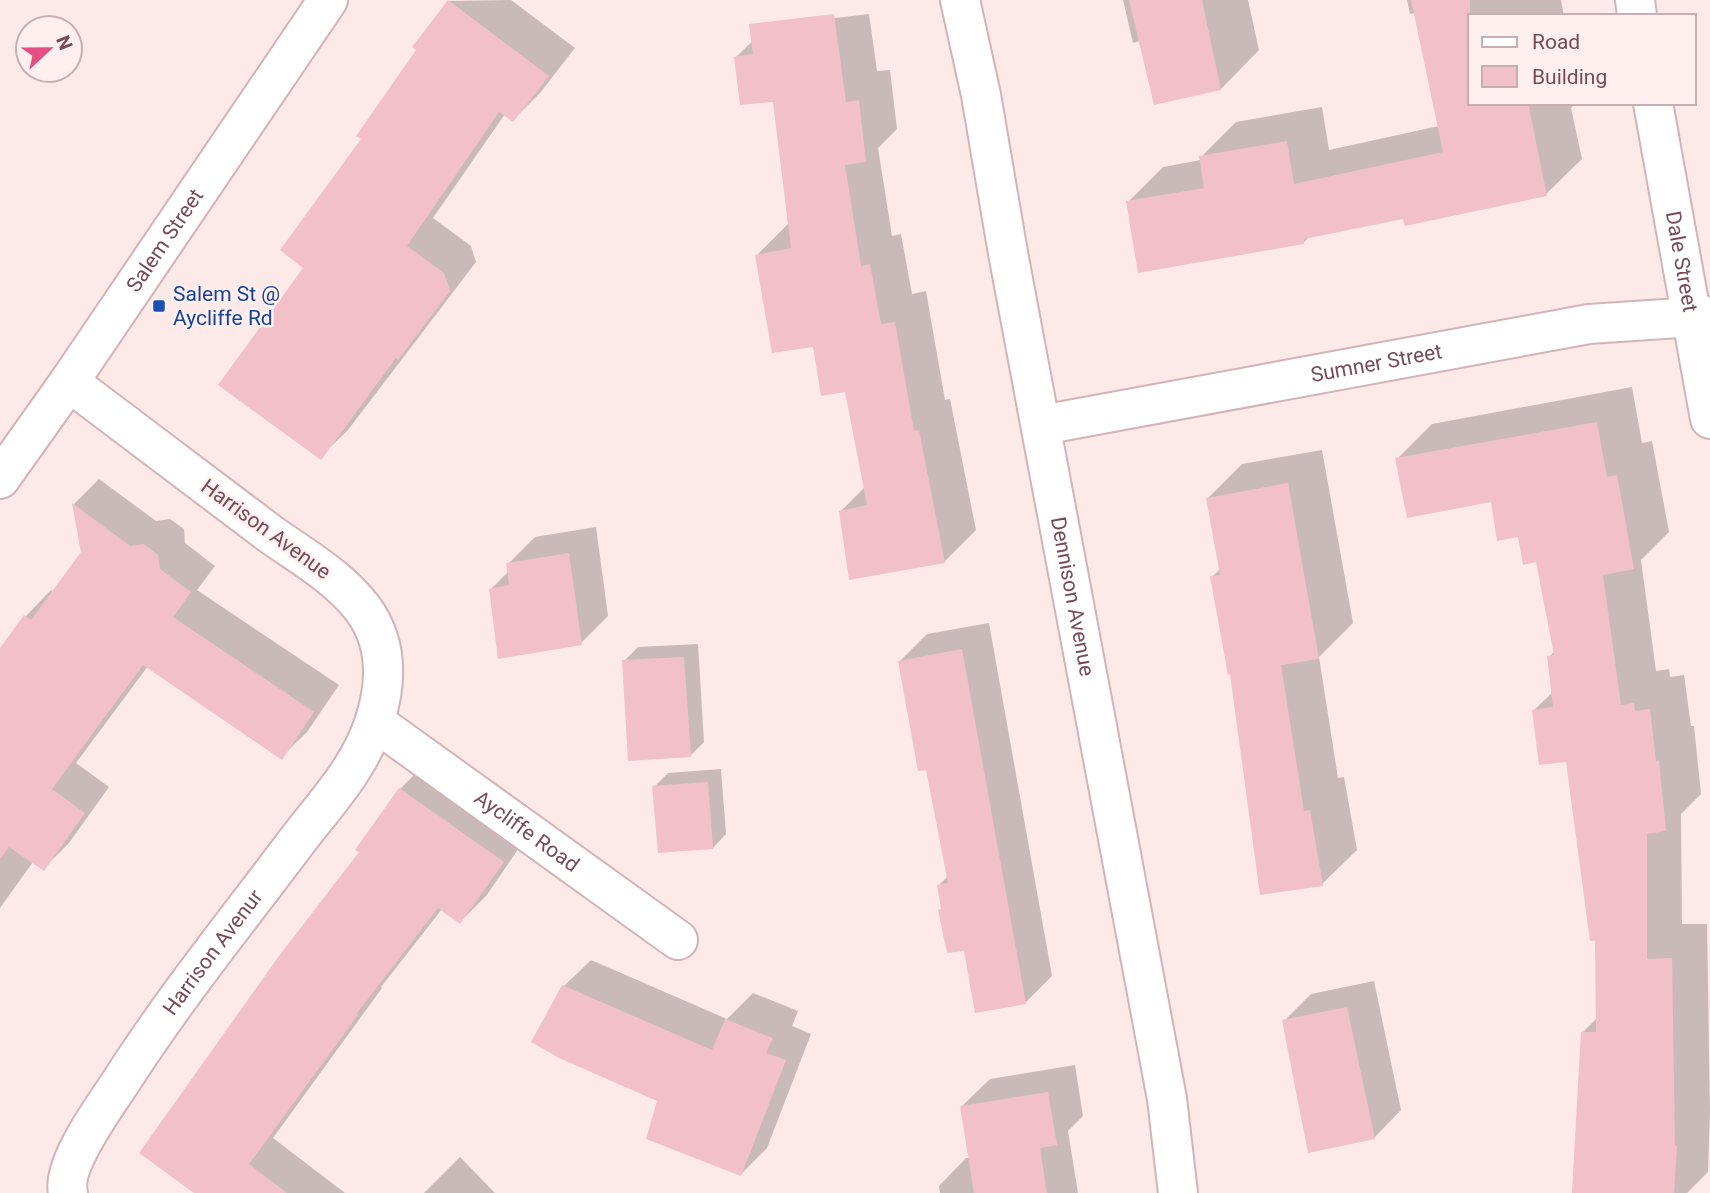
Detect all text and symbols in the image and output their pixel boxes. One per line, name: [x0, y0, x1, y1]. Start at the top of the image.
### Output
north arrow: [14, 14, 84, 84]
legend: [1468, 14, 1696, 105]
text: Road: [1532, 30, 1580, 54]
text: N: [51, 32, 77, 53]
text: Building: [1532, 65, 1607, 89]
street label: Salem Street: [122, 184, 208, 297]
street label: Dale Street: [1661, 209, 1702, 314]
place label: Salem St @ Aycliffe Rd: [173, 282, 280, 330]
marker: Salem St @ Aycliffe Rd: [151, 298, 167, 314]
street label: Sumner Street: [1309, 339, 1444, 387]
street label: Harrison Avenue: [197, 474, 335, 584]
street label: Dennison Avenue: [1046, 515, 1099, 678]
street label: Aycliffe Road: [470, 786, 584, 877]
street label: Harrison Avenur: [158, 885, 267, 1020]

